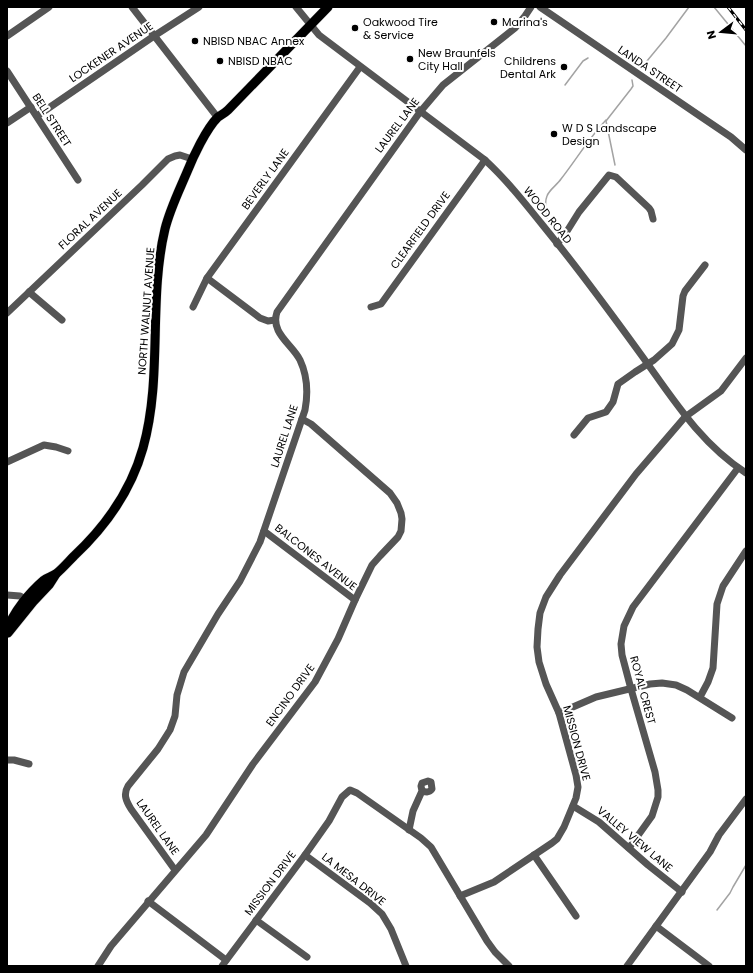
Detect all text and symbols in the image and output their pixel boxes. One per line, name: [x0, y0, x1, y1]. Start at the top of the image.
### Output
north arrow: [701, 12, 741, 52]
place label: Oakwood Tire & Service: [363, 14, 438, 43]
place label: Marina's: [502, 14, 548, 30]
marker: Marina's: [489, 17, 499, 27]
street label: LOCKENER AVENUE: [66, 18, 156, 86]
marker: Oakwood Tire & Service: [350, 23, 360, 33]
text: N: [703, 29, 720, 41]
place label: NBISD NBAC Annex: [203, 33, 305, 49]
marker: NBISD NBAC Annex: [190, 36, 200, 46]
street label: LANDA STREET: [615, 42, 685, 96]
place label: New Braunfels City Hall: [418, 45, 496, 74]
place label: NBISD NBAC: [228, 53, 293, 69]
place label: Childrens Dental Ark: [500, 53, 556, 82]
marker: New Braunfels City Hall: [405, 54, 415, 64]
marker: NBISD NBAC: [215, 56, 225, 66]
marker: Childrens Dental Ark: [559, 62, 569, 72]
street label: BELL STREET: [29, 90, 75, 150]
street label: LAUREL LANE: [371, 94, 423, 156]
place label: W D S Landscape Design: [562, 120, 657, 149]
marker: W D S Landscape Design: [549, 129, 559, 139]
street label: BEVERLY LANE: [237, 145, 293, 213]
street label: WOOD ROAD: [520, 183, 576, 247]
street label: FLORAL AVENUE: [55, 185, 125, 253]
street label: CLEARFIELD DRIVE: [386, 188, 454, 272]
street label: NORTH WALNUT AVENUE: [134, 247, 158, 375]
street label: LAUREL LANE: [266, 403, 302, 469]
street label: BALCONES AVENUE: [272, 520, 360, 594]
street label: ROYAL CREST: [626, 654, 660, 726]
street label: ENCINO DRIVE: [262, 660, 318, 730]
street label: MISSION DRIVE: [559, 704, 595, 782]
street label: LAUREL LANE: [133, 796, 183, 858]
street label: VALLEY VIEW LANE: [594, 803, 676, 875]
street label: MISSION DRIVE: [240, 847, 300, 919]
street label: LA MESA DRIVE: [319, 849, 389, 909]

